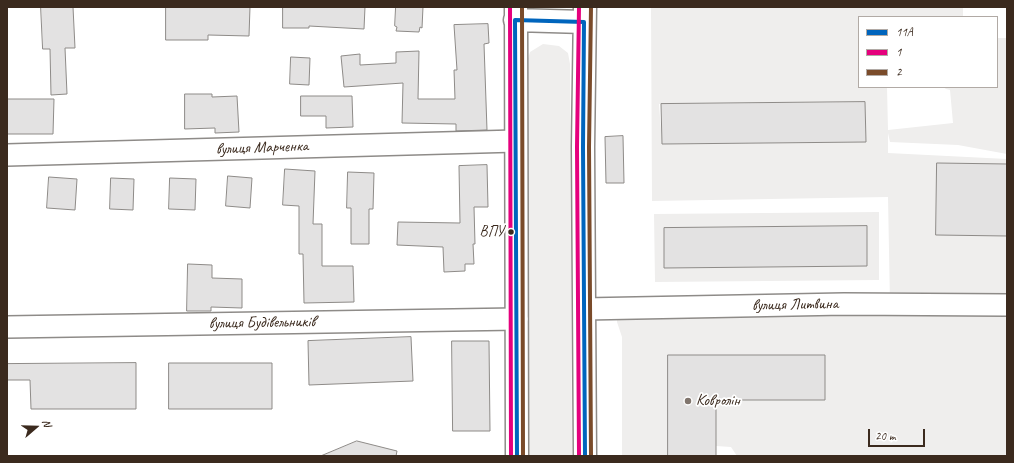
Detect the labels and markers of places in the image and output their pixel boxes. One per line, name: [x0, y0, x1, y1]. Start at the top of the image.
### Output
place label: ВПУ: [480, 223, 504, 241]
marker: ВПУ: [506, 227, 516, 237]
place label: Ковролін: [696, 391, 740, 411]
marker: Ковролін: [683, 396, 693, 406]

